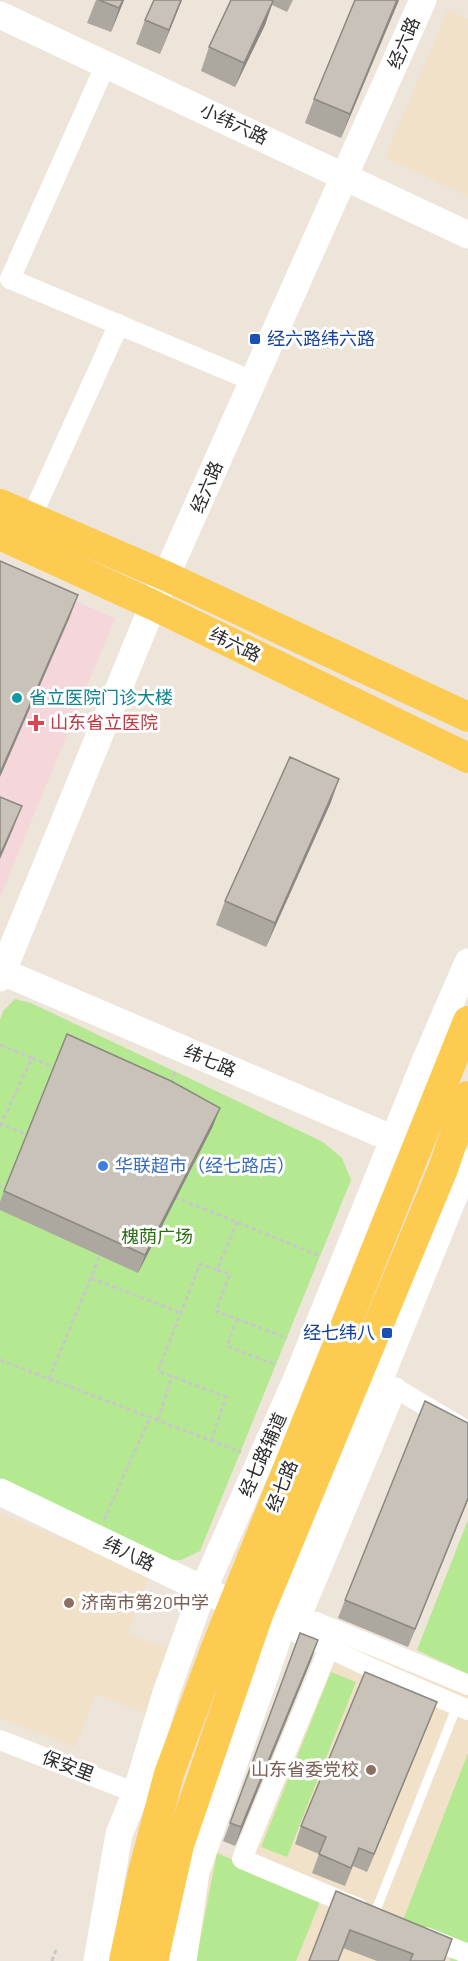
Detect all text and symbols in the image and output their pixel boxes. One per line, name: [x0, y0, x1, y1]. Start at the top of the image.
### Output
street label: 经六路: [382, 13, 424, 72]
street label: 小纬六路: [197, 98, 272, 148]
place label: 经六路纬六路: [267, 327, 375, 349]
marker: 经六路纬六路: [248, 332, 262, 346]
street label: 经六路: [185, 457, 227, 516]
street label: 纬六路: [206, 622, 265, 666]
place label: 省立医院门诊大楼: [29, 686, 173, 708]
marker: 省立医院门诊大楼: [10, 691, 24, 705]
place label: 山东省立医院: [50, 711, 158, 733]
marker: 山东省立医院: [27, 714, 45, 732]
street label: 纬七路: [181, 1039, 240, 1081]
place label: 华联超市（经七路店）: [115, 1154, 295, 1176]
marker: 华联超市（经七路店）: [96, 1159, 110, 1173]
park label: 槐荫广场: [121, 1225, 193, 1247]
place label: 经七纬八: [303, 1321, 375, 1343]
marker: 经七纬八: [380, 1326, 394, 1340]
street label: 经七路辅道: [235, 1409, 291, 1501]
street label: 经七路: [262, 1457, 302, 1515]
street label: 纬八路: [100, 1531, 159, 1575]
place label: 济南市第20中学: [81, 1591, 209, 1613]
marker: 济南市第20中学: [62, 1596, 76, 1610]
street label: 保安里: [39, 1745, 98, 1785]
place label: 山东省委党校: [251, 1758, 359, 1780]
marker: 山东省委党校: [364, 1763, 378, 1777]

